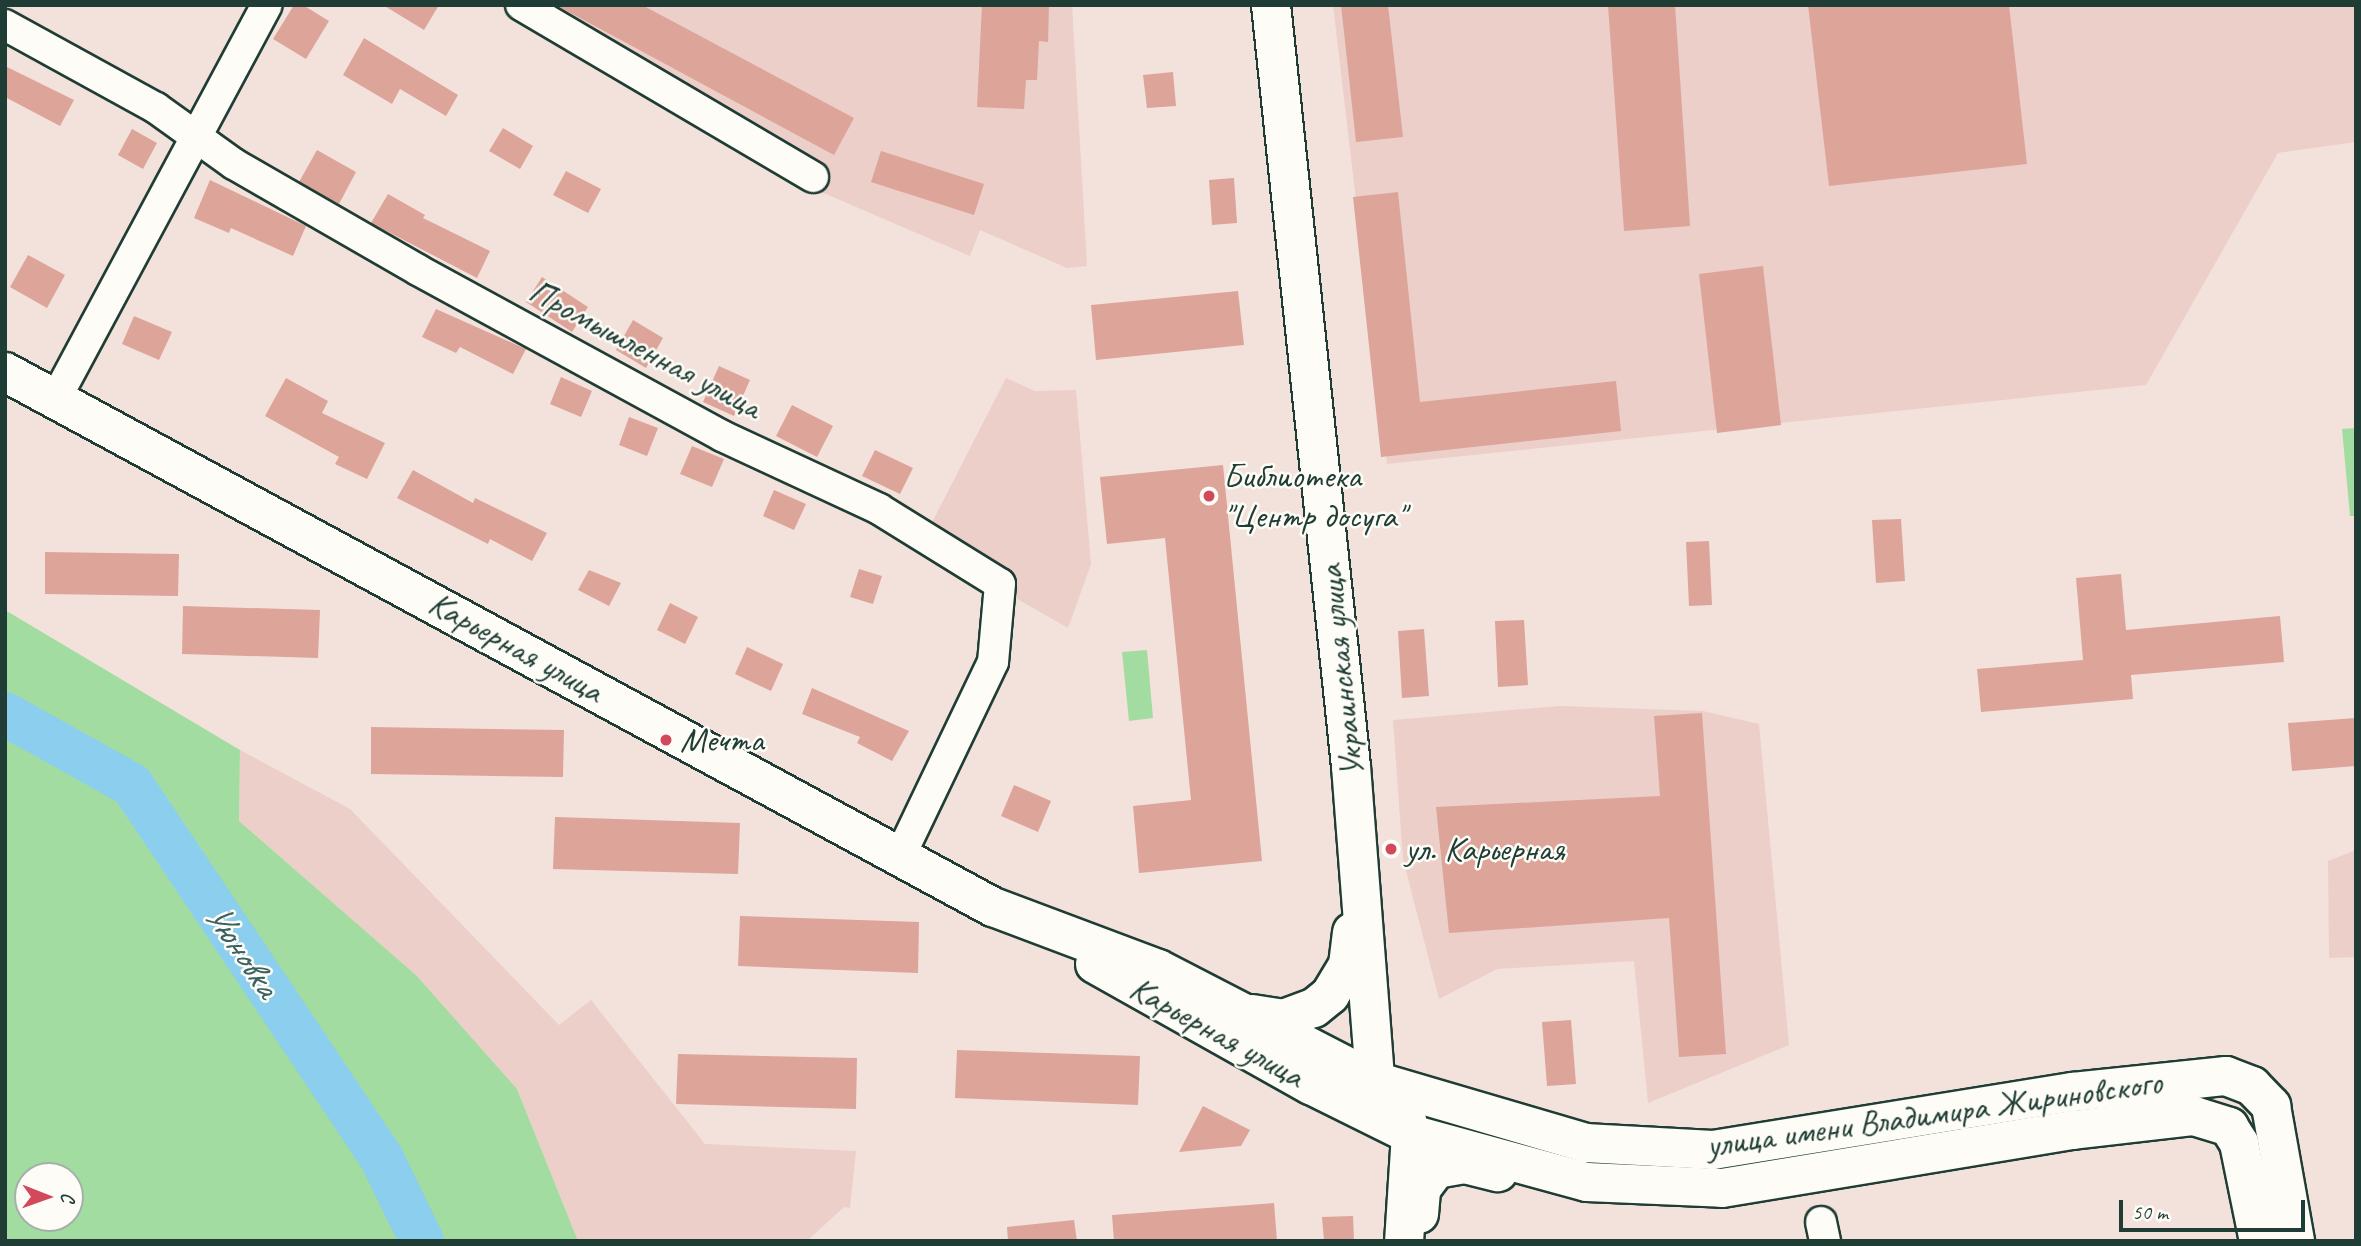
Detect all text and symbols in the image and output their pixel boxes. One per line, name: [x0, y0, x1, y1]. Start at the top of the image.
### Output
street label: Промышленная улица: [521, 270, 769, 428]
place label: Библиотека "Центр досуга": [1223, 455, 1404, 537]
marker: Библиотека "Центр досуга": [1201, 488, 1217, 504]
street label: Украинская улица: [1309, 562, 1373, 780]
street label: Карьерная улица: [420, 581, 612, 713]
place label: Мечта: [680, 719, 764, 761]
marker: Мечта: [658, 732, 674, 748]
place label: ул. Карьерная: [1405, 828, 1564, 870]
marker: ул. Карьерная: [1383, 841, 1399, 857]
water label: Уюновка: [195, 895, 289, 1005]
street label: Карьерная улица: [1121, 966, 1313, 1098]
street label: улица имени Владимира Жириновского: [1704, 1061, 2164, 1167]
north arrow: [14, 1162, 84, 1232]
scale bar: [2123, 1186, 2308, 1230]
text: С: [56, 1192, 80, 1202]
text: 50 m: [2132, 1199, 2168, 1225]

